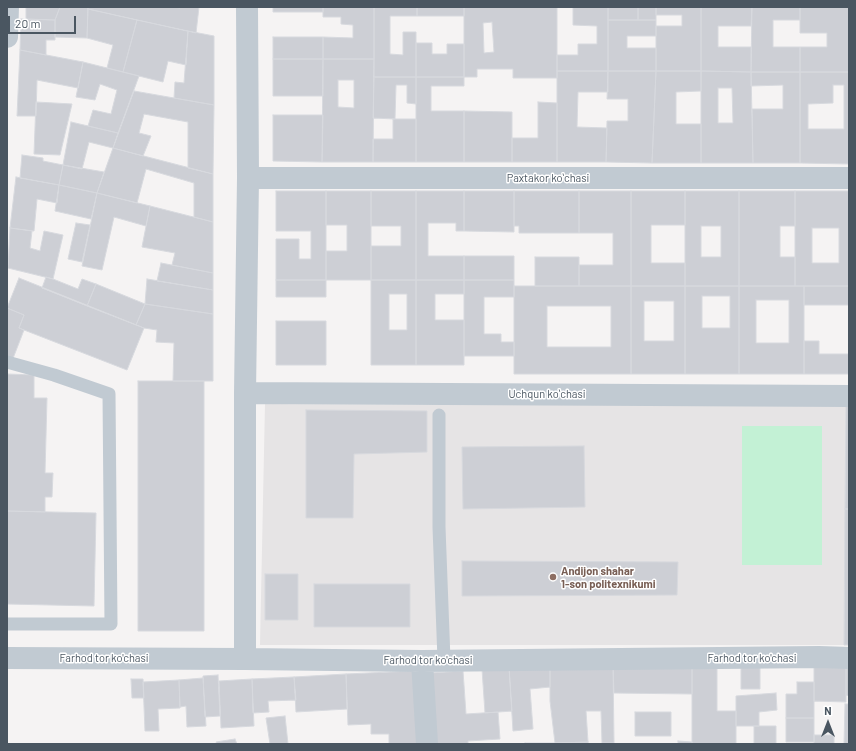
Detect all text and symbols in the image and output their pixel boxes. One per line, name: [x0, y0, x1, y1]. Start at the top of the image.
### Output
scale bar: [10, 8, 78, 34]
text: 20 m: [15, 16, 41, 30]
street label: Paxtakor koʻchasi: [507, 171, 589, 185]
street label: Uchqun koʻchasi: [508, 387, 586, 401]
place label: Andijon shahar 1-son politexnikumi: [561, 564, 656, 590]
marker: Andijon shahar 1-son politexnikumi: [548, 572, 558, 582]
street label: Farhod tor ko'chasi: [59, 651, 149, 665]
street label: Farhod tor ko'chasi: [707, 651, 797, 665]
street label: Farhod tor ko'chasi: [383, 653, 473, 667]
north arrow: [808, 703, 848, 743]
text: N: [824, 704, 832, 717]

